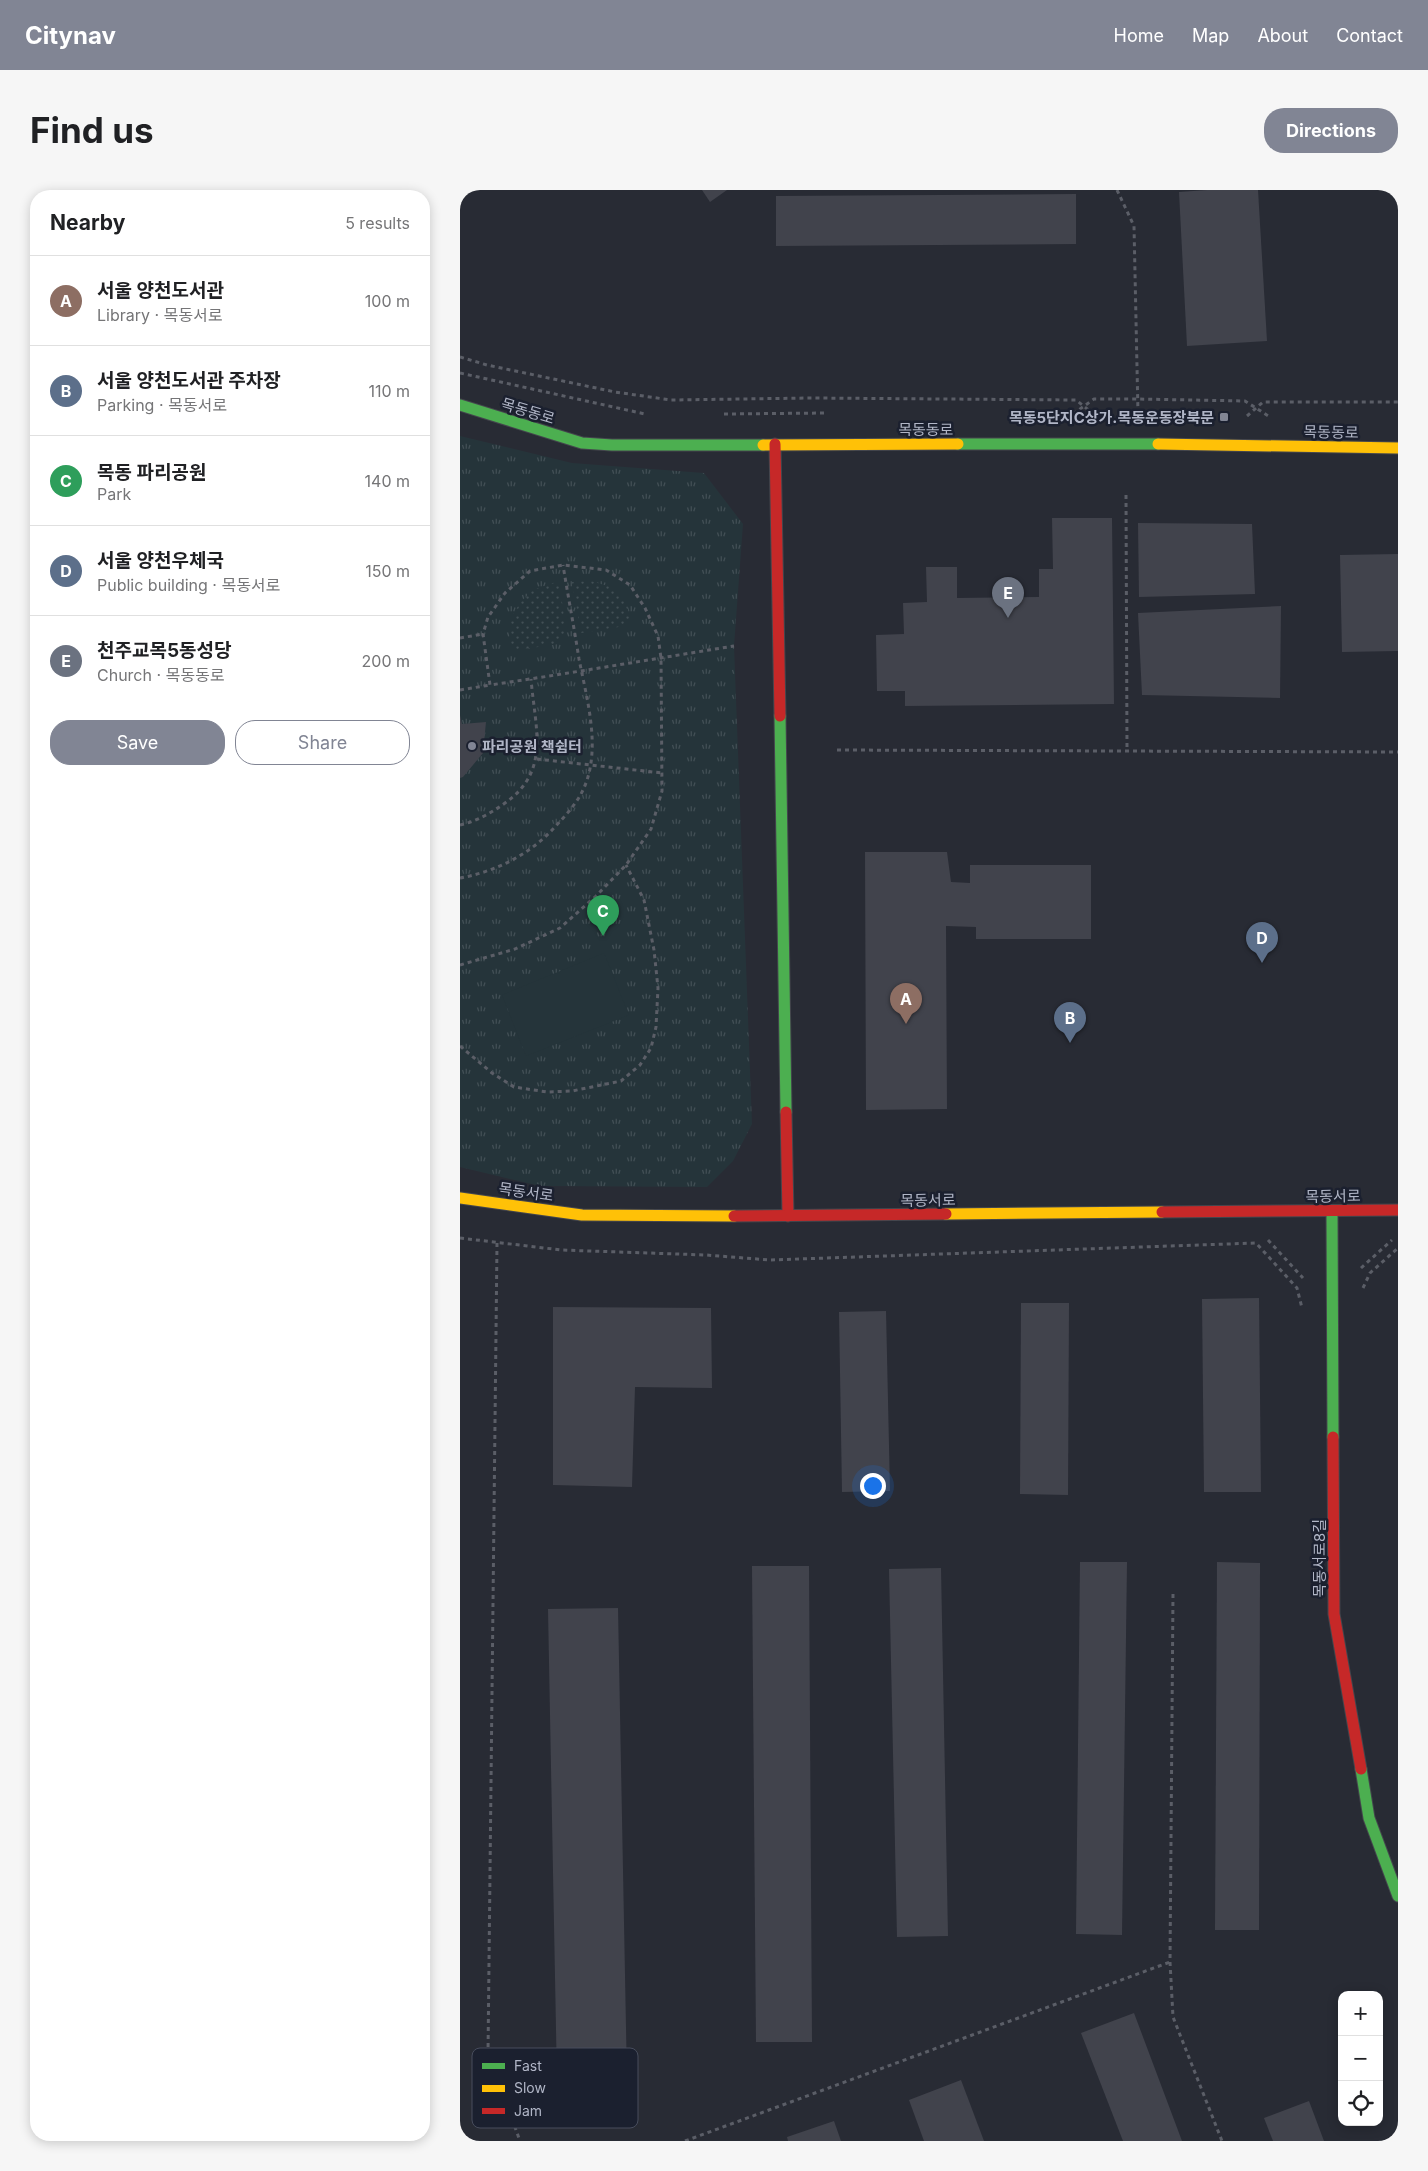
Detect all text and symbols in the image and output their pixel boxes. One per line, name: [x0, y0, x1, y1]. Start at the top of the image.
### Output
text: Citynav: [25, 21, 116, 50]
text: Home: [1114, 25, 1164, 46]
text: Map: [1192, 25, 1229, 46]
text: About: [1257, 25, 1308, 46]
text: Contact: [1336, 25, 1403, 46]
button: Directions: [1264, 108, 1398, 153]
text: Find us: [30, 109, 154, 151]
text: Nearby: [50, 210, 125, 235]
text: 5 results: [345, 213, 410, 233]
text: 서울 양천도서관: [97, 279, 224, 302]
text: A: [60, 291, 72, 311]
text: 100 m: [365, 291, 410, 311]
text: Library · 목동서로: [97, 305, 222, 325]
text: 서울 양천도서관 주차장: [97, 369, 281, 392]
text: B: [61, 381, 71, 401]
text: 110 m: [368, 381, 410, 401]
street label: 목동동로: [499, 394, 557, 428]
text: Parking · 목동서로: [97, 395, 227, 415]
place label: 목동5단지C상가.목동운동장북문: [1009, 408, 1214, 427]
marker: 목동5단지C상가.목동운동장북문: [1218, 411, 1230, 423]
street label: 목동동로: [898, 420, 954, 439]
street label: 목동동로: [1303, 422, 1359, 442]
text: 목동 파리공원: [97, 461, 206, 484]
text: C: [60, 471, 72, 491]
text: 140 m: [365, 471, 410, 491]
text: Park: [97, 484, 131, 504]
text: 서울 양천우체국: [97, 549, 224, 572]
text: D: [60, 561, 72, 581]
text: 150 m: [365, 561, 410, 581]
text: Public building · 목동서로: [97, 575, 280, 595]
pin: E: [992, 577, 1024, 618]
text: 천주교목5동성당: [97, 639, 232, 662]
text: E: [61, 651, 71, 671]
text: 200 m: [362, 651, 410, 671]
text: Church · 목동동로: [97, 665, 224, 685]
button: Save: [50, 720, 225, 765]
button: Share: [235, 720, 410, 765]
place label: 파리공원 책쉼터: [482, 737, 582, 756]
marker: 파리공원 책쉼터: [466, 740, 478, 752]
pin: C: [587, 895, 619, 936]
pin: D: [1246, 922, 1278, 963]
pin: A: [890, 983, 922, 1024]
pin: B: [1054, 1002, 1086, 1043]
street label: 목동서로: [497, 1179, 555, 1205]
street label: 목동서로: [1305, 1186, 1361, 1206]
street label: 목동서로: [900, 1190, 956, 1210]
your location: [860, 1473, 886, 1499]
street label: 목동서로8길: [1310, 1519, 1329, 1597]
map controls: [1338, 1991, 1383, 2126]
button: +: [1338, 1991, 1383, 2036]
button: −: [1338, 2036, 1383, 2081]
legend: [472, 2048, 638, 2128]
text: Fast: [514, 2057, 542, 2074]
text: Slow: [514, 2079, 546, 2096]
button: locate: [1338, 2081, 1383, 2126]
text: Jam: [514, 2102, 542, 2119]

